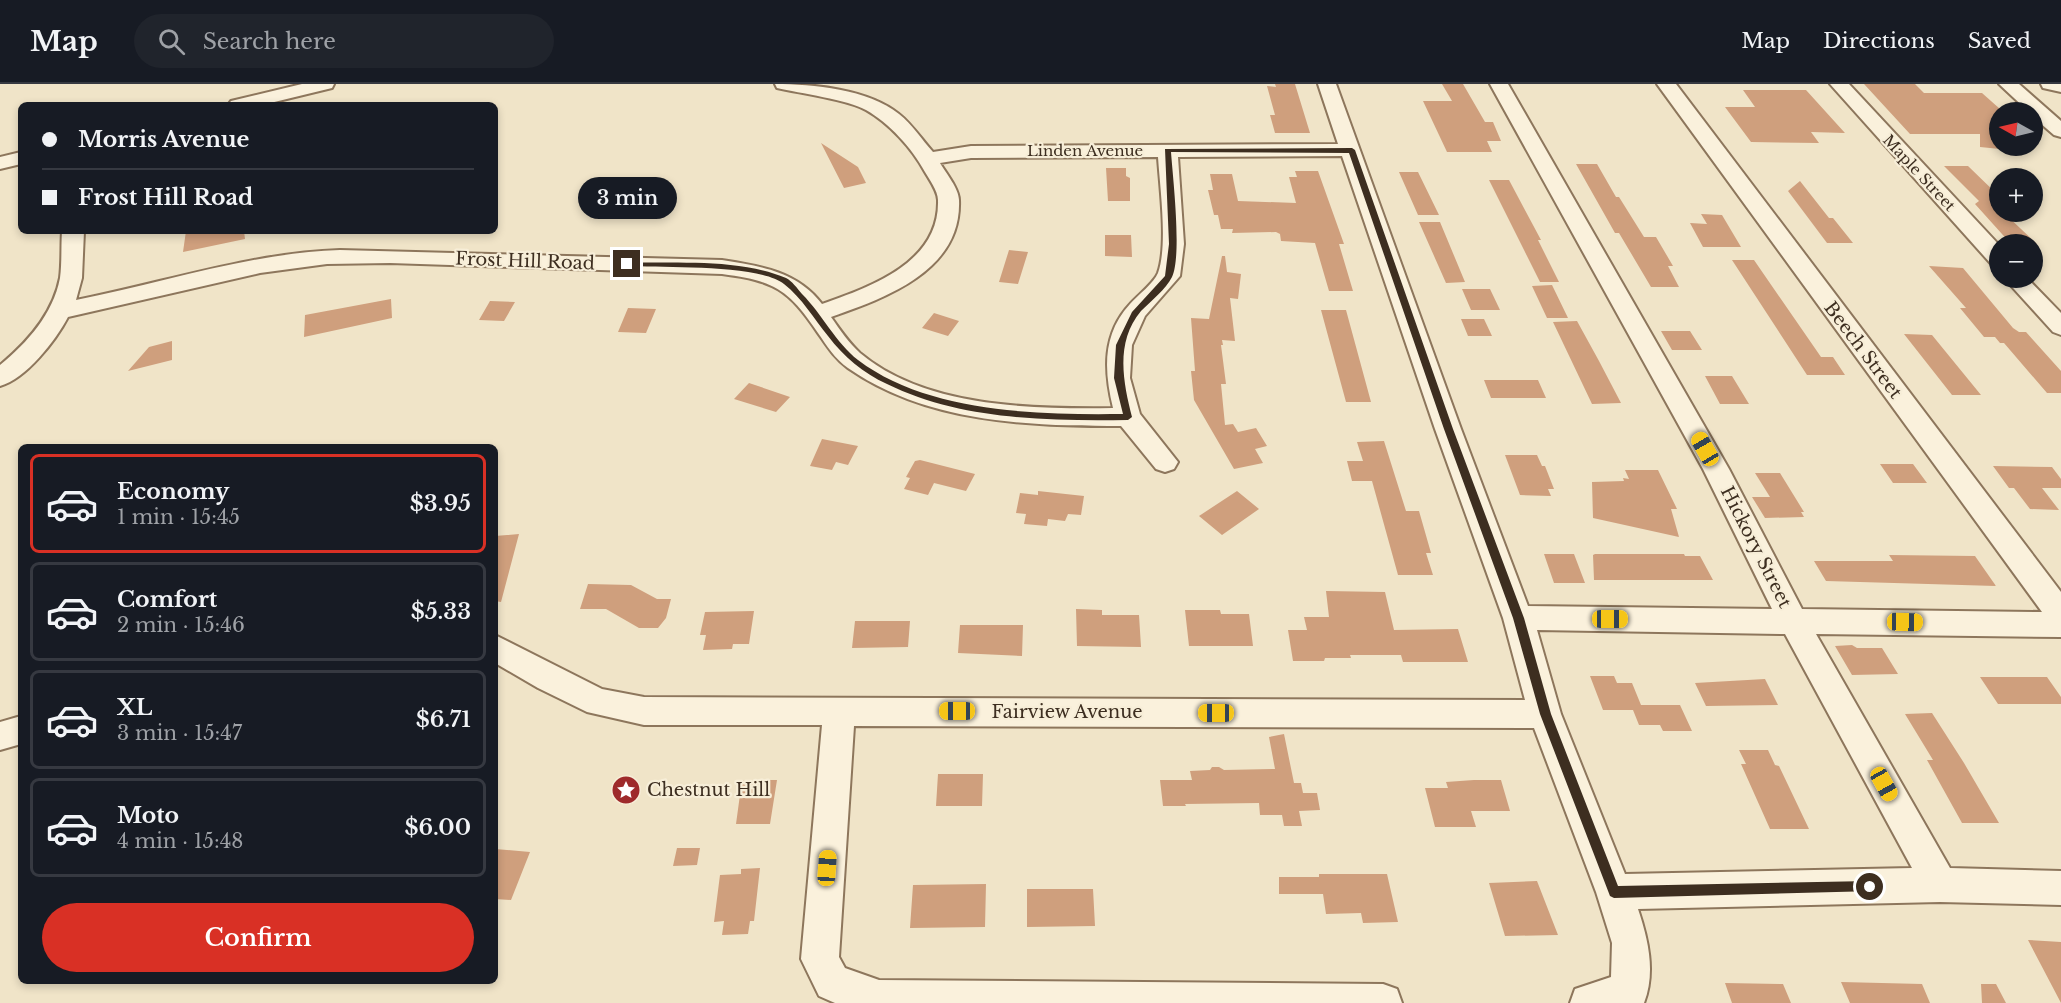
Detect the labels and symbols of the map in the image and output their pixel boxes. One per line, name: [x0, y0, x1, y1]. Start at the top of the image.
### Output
north arrow: [1989, 102, 2043, 156]
street label: Maple Street: [1879, 130, 1960, 215]
street label: Linden Avenue: [1027, 141, 1143, 160]
callout: 3 min: [578, 177, 676, 219]
street label: Frost Hill Road: [455, 248, 595, 274]
route end: [613, 250, 640, 277]
street label: Beech Street: [1819, 297, 1907, 403]
car: [1688, 429, 1722, 469]
street label: Hickory Street: [1716, 483, 1796, 612]
car: [1592, 610, 1628, 628]
car: [1887, 613, 1923, 631]
street label: Fairview Avenue: [991, 701, 1143, 723]
car: [939, 702, 975, 720]
car: [1198, 704, 1234, 722]
car: [1867, 764, 1901, 804]
place icon: Chestnut Hill: [610, 774, 642, 806]
place label: Chestnut Hill: [647, 779, 770, 801]
car: [817, 849, 837, 887]
route start: [1856, 873, 1883, 900]

